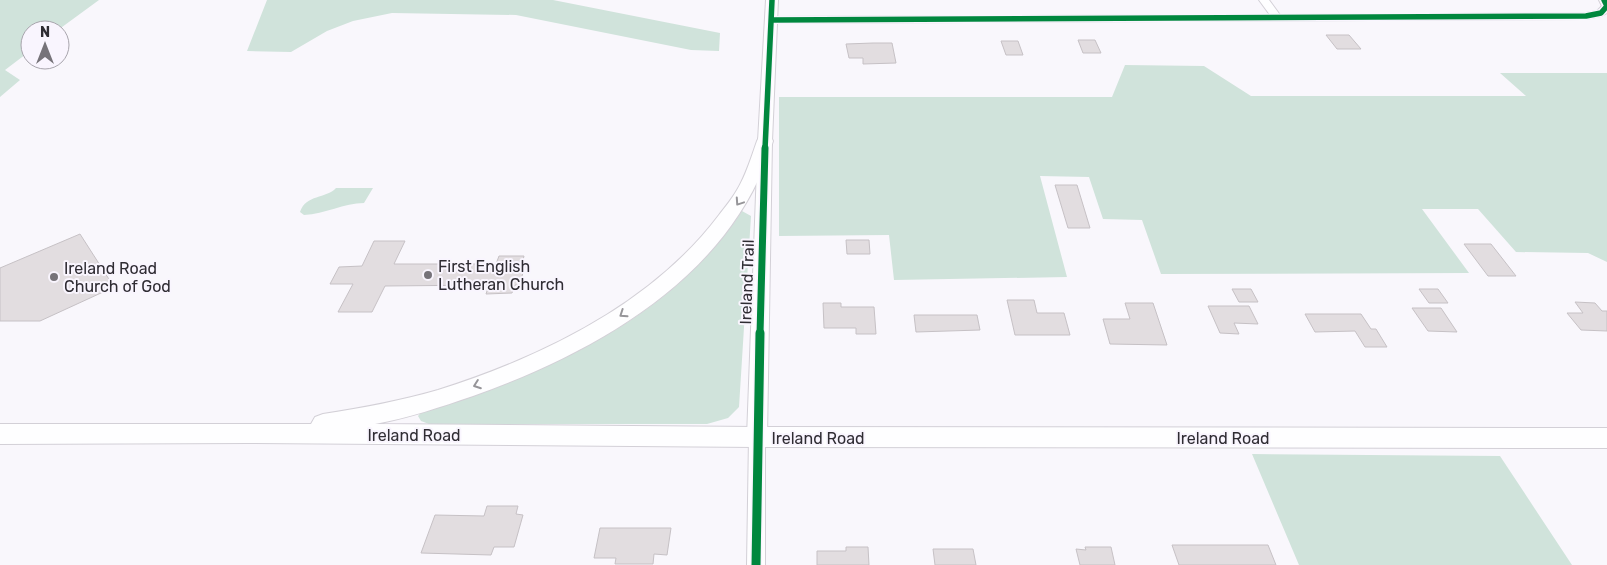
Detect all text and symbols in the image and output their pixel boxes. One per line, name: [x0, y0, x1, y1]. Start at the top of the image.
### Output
north arrow: [20, 20, 70, 70]
text: N: [40, 24, 50, 41]
one-way arrow: [736, 196, 745, 206]
street label: Ireland Trail: [736, 239, 758, 325]
place label: First English Lutheran Church: [438, 257, 564, 294]
place label: Ireland Road Church of God: [64, 259, 171, 296]
marker: First English Lutheran Church: [422, 269, 434, 281]
marker: Ireland Road Church of God: [48, 271, 60, 283]
one-way arrow: [619, 308, 629, 317]
one-way arrow: [473, 379, 482, 389]
street label: Ireland Road: [367, 426, 461, 445]
street label: Ireland Road: [771, 429, 865, 448]
street label: Ireland Road: [1176, 429, 1270, 448]

